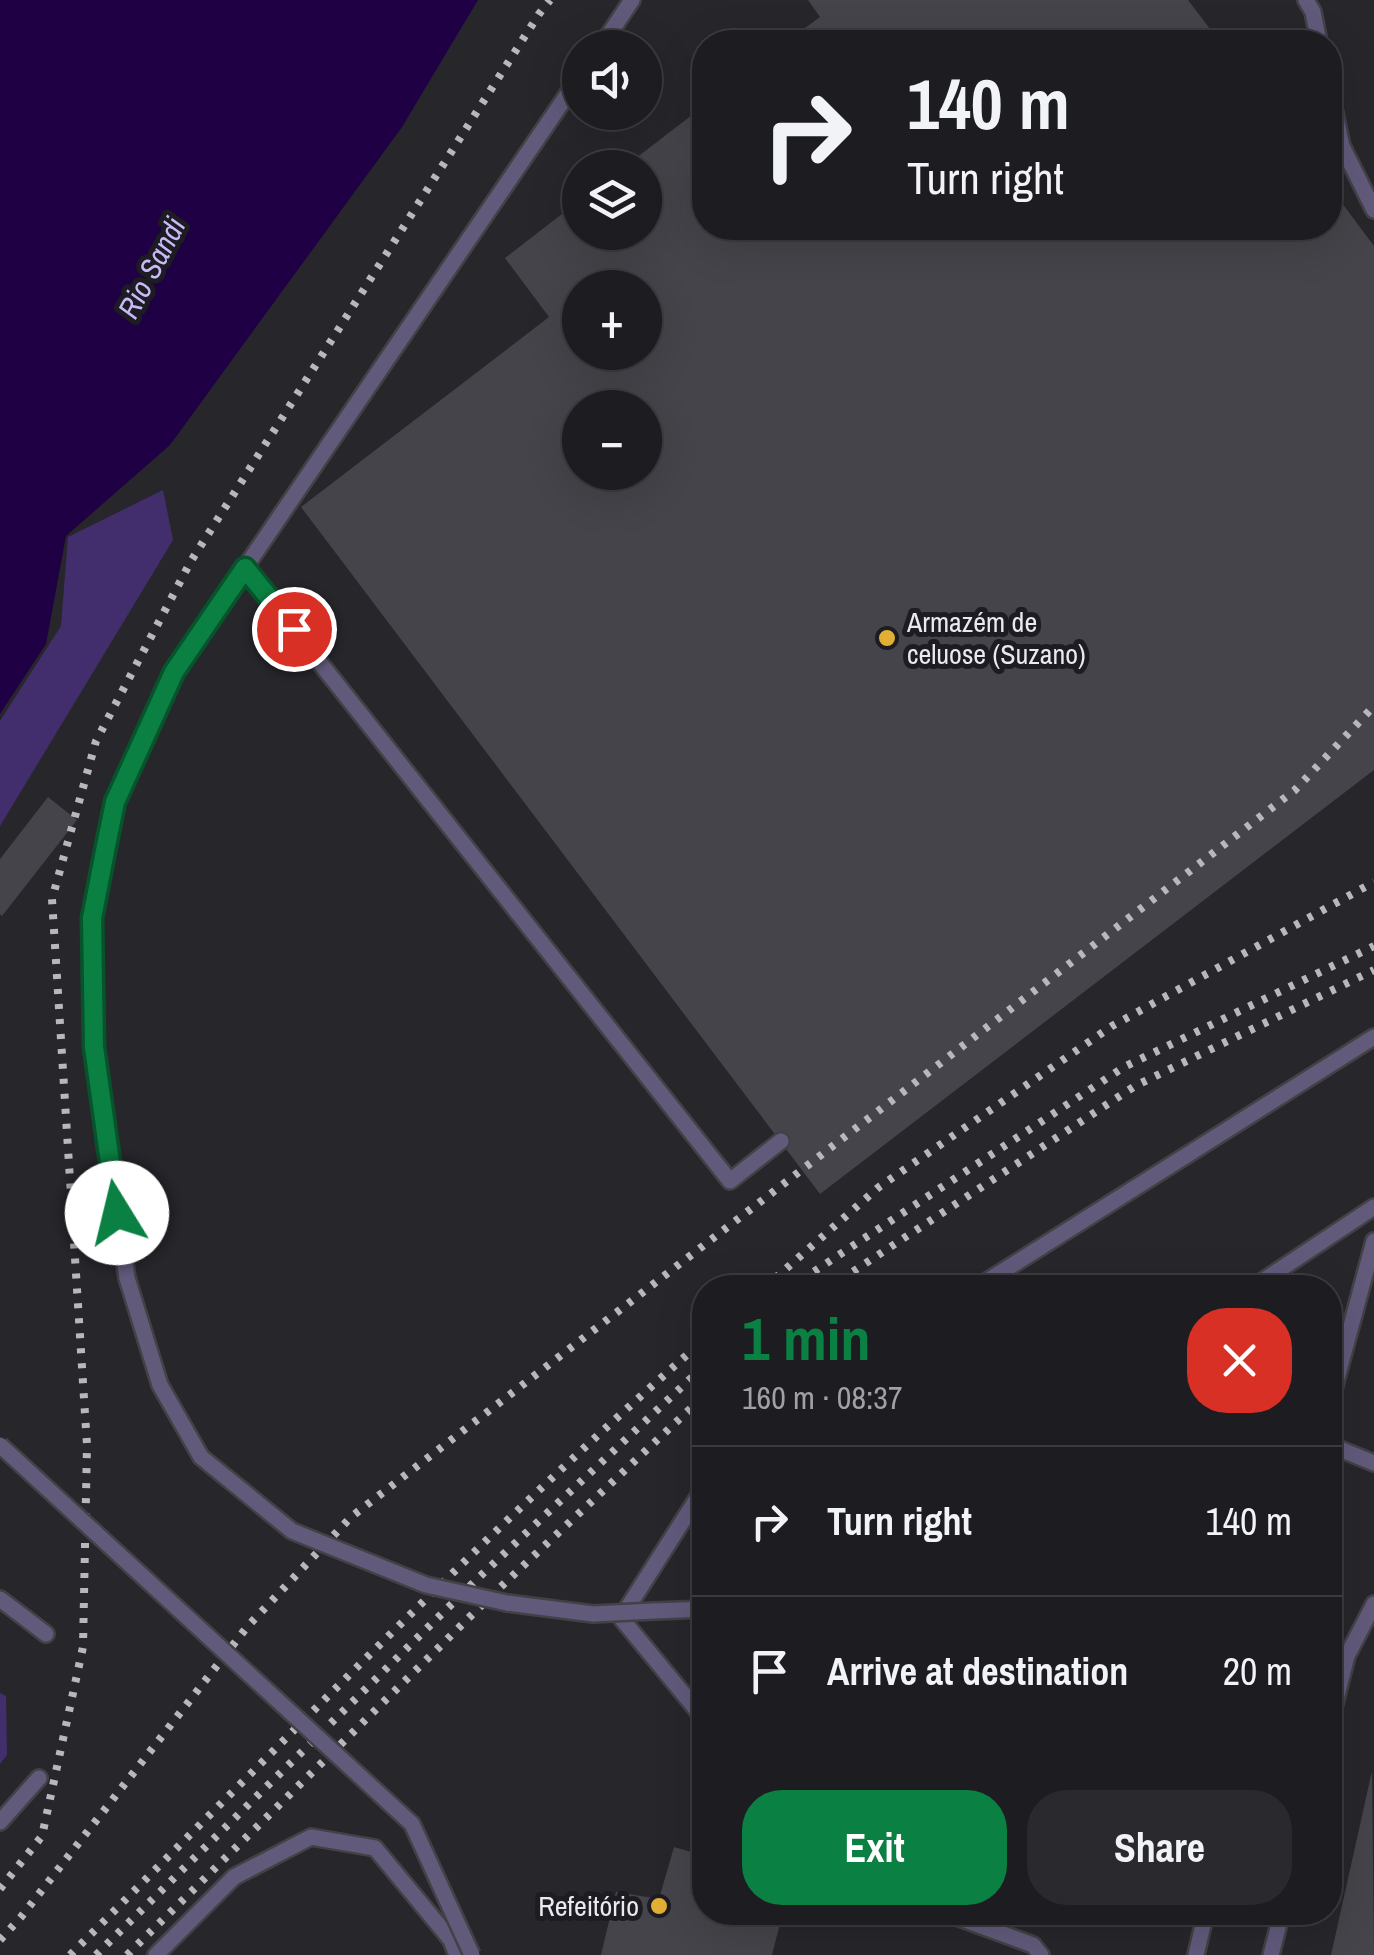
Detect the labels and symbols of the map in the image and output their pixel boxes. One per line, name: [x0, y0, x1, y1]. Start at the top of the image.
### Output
water label: Rio Sandi: [108, 210, 195, 325]
pin: [252, 587, 337, 672]
place label: Armazém de celuose (Suzano): [906, 603, 1086, 673]
marker: Armazém de celuose (Suzano): [876, 627, 898, 649]
position arrow: [65, 1161, 169, 1265]
place label: Refeitório: [538, 1887, 639, 1925]
marker: Refeitório: [648, 1895, 670, 1917]

